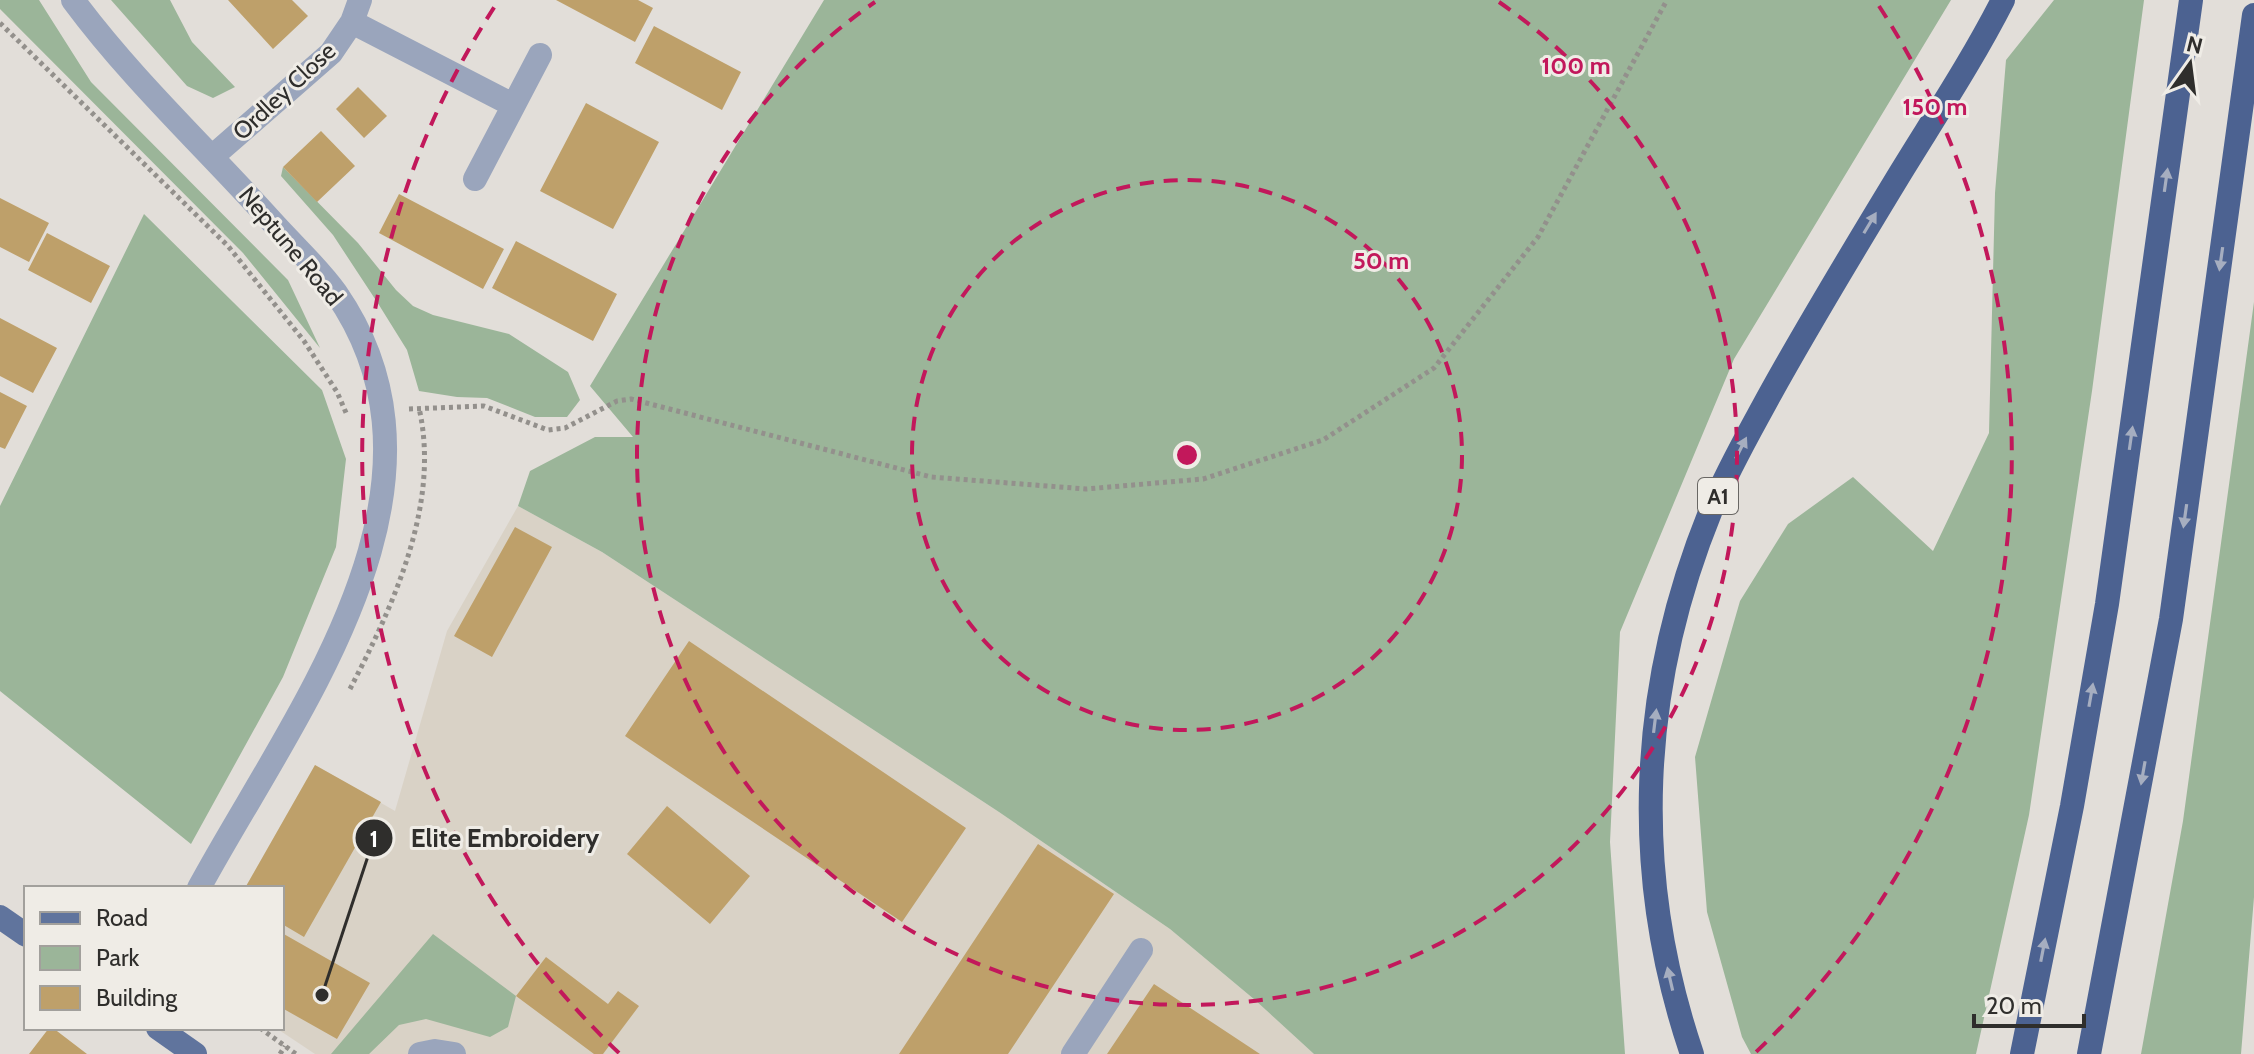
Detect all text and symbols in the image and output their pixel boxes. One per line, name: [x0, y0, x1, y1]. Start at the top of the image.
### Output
north arrow: [2150, 24, 2230, 104]
text: N: [2184, 30, 2206, 60]
street label: Ordley Close: [227, 36, 341, 146]
text: 100 m: [1541, 51, 1611, 80]
text: 150 m: [1903, 92, 1967, 121]
one-way arrow: [2160, 167, 2173, 192]
street label: Neptune Road: [233, 181, 349, 311]
one-way arrow: [1863, 212, 1877, 234]
text: 50 m: [1353, 246, 1409, 275]
one-way arrow: [2214, 247, 2227, 272]
one-way arrow: [2125, 425, 2138, 450]
one-way arrow: [1734, 437, 1748, 460]
centre of rings: [1173, 441, 1201, 469]
road number: A1: [1698, 478, 1738, 514]
one-way arrow: [2178, 504, 2191, 529]
one-way arrow: [2085, 682, 2098, 707]
one-way arrow: [1649, 708, 1662, 733]
one-way arrow: [2136, 760, 2148, 785]
callout: Elite Embroidery: [354, 813, 615, 863]
text: Elite Embroidery: [411, 822, 599, 854]
text: 1: [370, 824, 378, 853]
legend: [24, 886, 284, 1030]
text: Road: [96, 903, 148, 932]
one-way arrow: [2037, 937, 2049, 962]
text: Park: [96, 943, 139, 972]
one-way arrow: [1663, 967, 1676, 992]
scale bar: [1974, 978, 2084, 1028]
text: Building: [96, 983, 178, 1012]
text: 20 m: [1986, 991, 2042, 1020]

